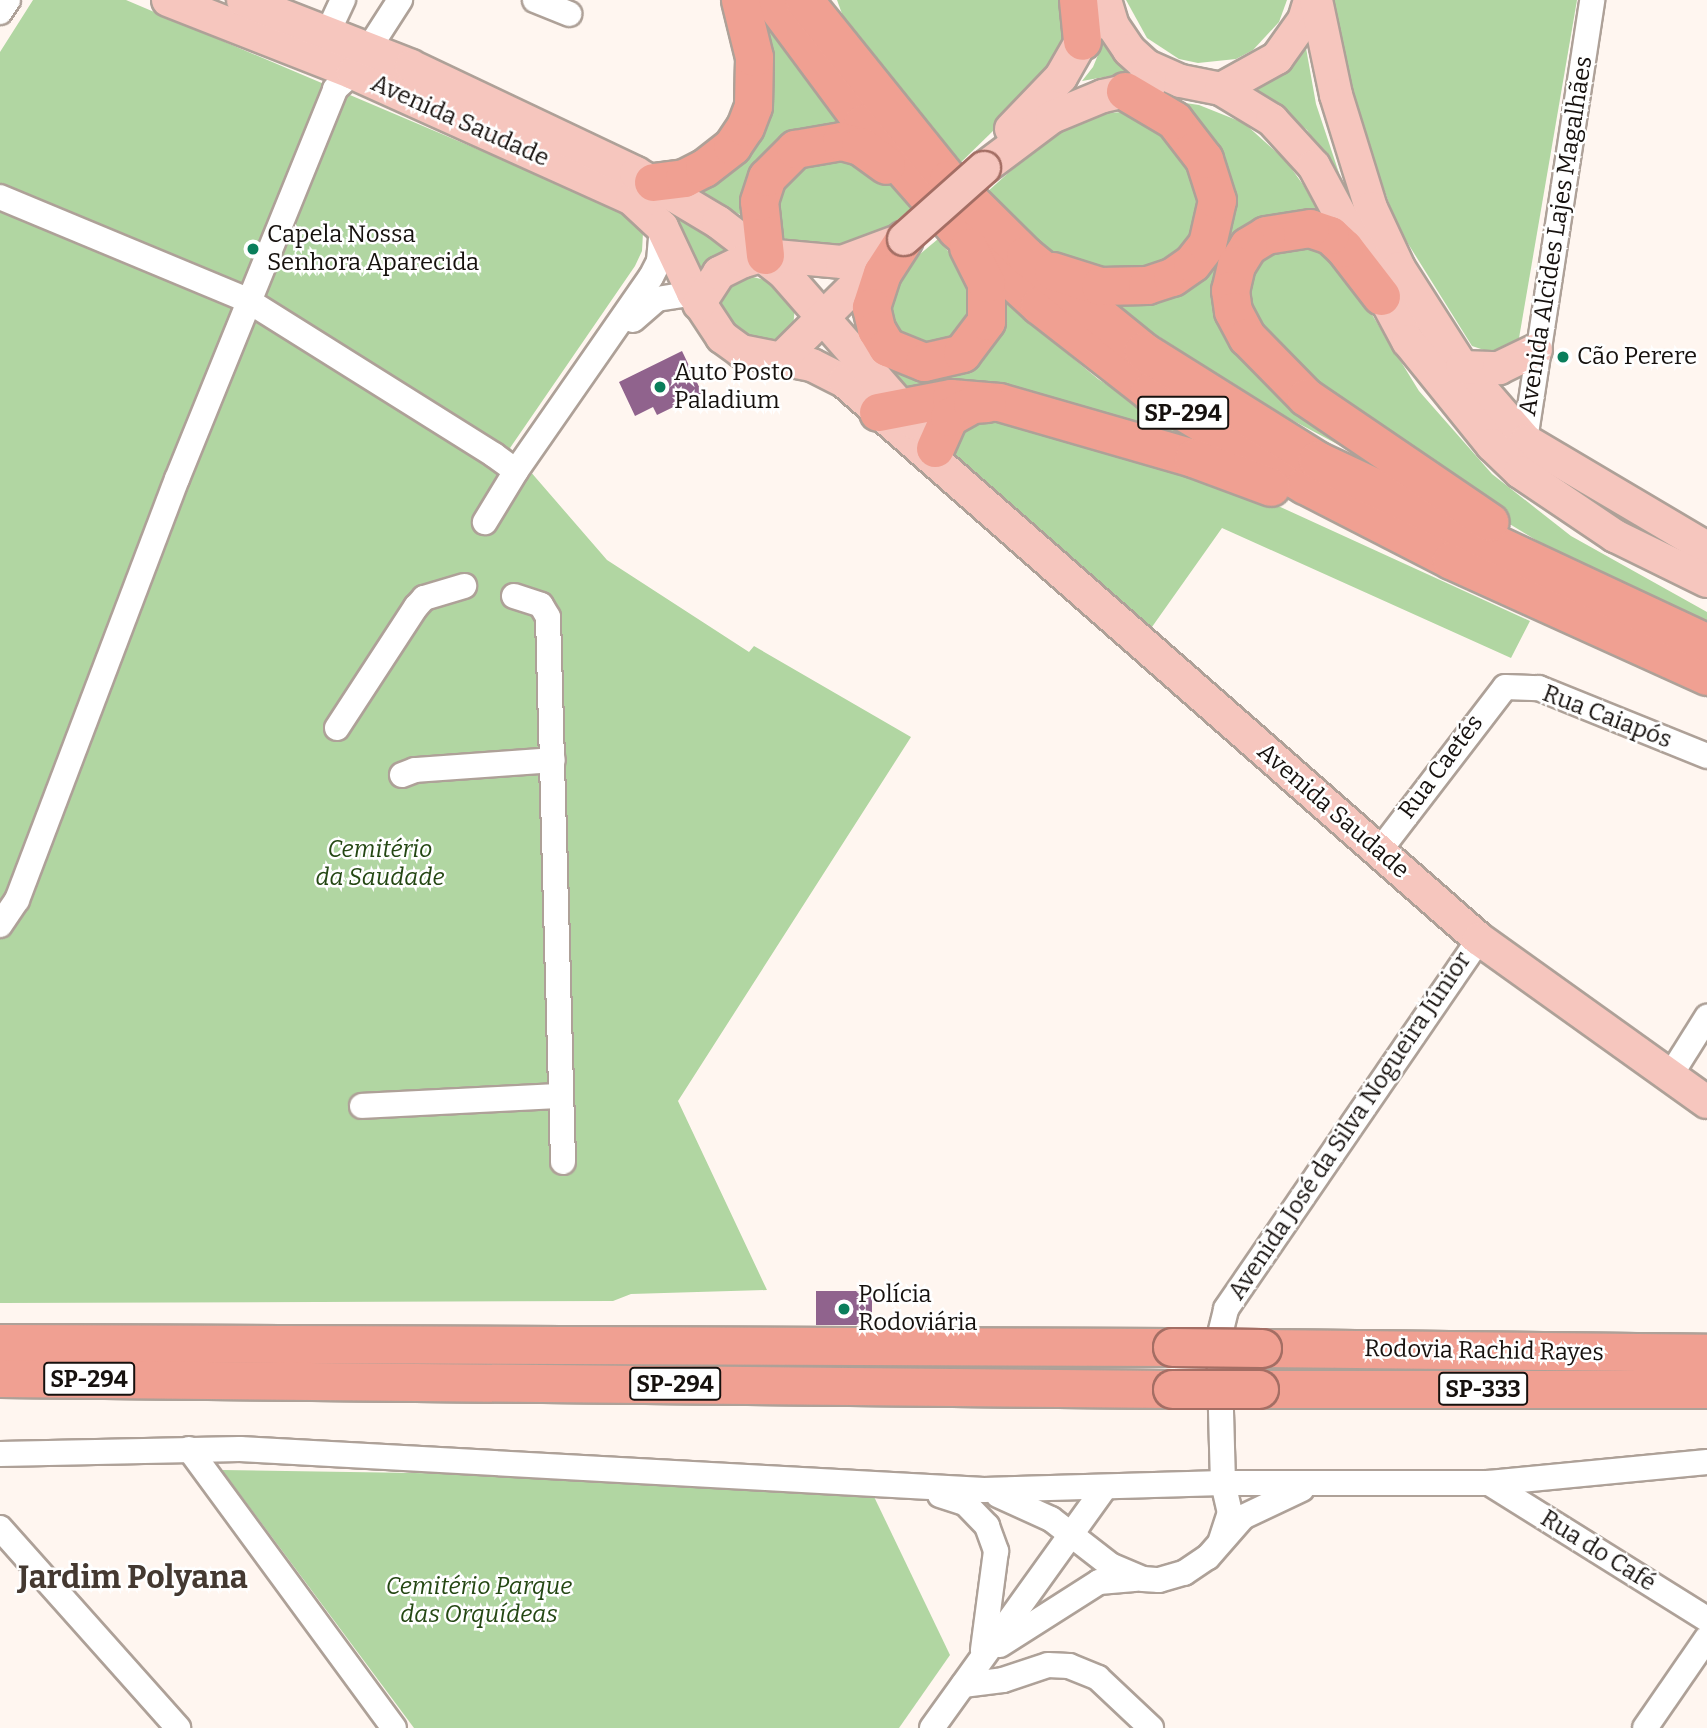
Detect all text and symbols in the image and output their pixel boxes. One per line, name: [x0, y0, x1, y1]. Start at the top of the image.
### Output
street label: Avenida Alcides Lajes Magalhães: [1513, 54, 1599, 418]
street label: Avenida Saudade: [367, 69, 553, 173]
place label: Capela Nossa Senhora Aparecida: [267, 221, 479, 277]
marker: Capela Nossa Senhora Aparecida: [245, 241, 261, 257]
place label: Cão Perere: [1577, 343, 1697, 371]
marker: Cão Perere: [1555, 349, 1571, 365]
place label: Auto Posto Paladium: [674, 359, 793, 415]
marker: Auto Posto Paladium: [652, 379, 668, 395]
road number: SP-294: [1136, 394, 1230, 432]
street label: Rua Caiapós: [1538, 679, 1676, 755]
street label: Rua Caetés: [1393, 709, 1489, 825]
street label: Avenida Saudade: [1251, 737, 1415, 885]
park label: Cemitério da Saudade: [315, 836, 445, 892]
street label: Avenida José da Silva Nogueira Júnior: [1222, 947, 1478, 1305]
place label: Polícia Rodoviária: [858, 1281, 977, 1337]
marker: Polícia Rodoviária: [836, 1301, 852, 1317]
street label: Rodovia Rachid Rayes: [1364, 1335, 1604, 1367]
road number: SP-294: [42, 1360, 136, 1398]
road number: SP-294: [628, 1364, 722, 1404]
road number: SP-333: [1438, 1370, 1528, 1408]
street label: Rua do Café: [1535, 1504, 1661, 1598]
district label: Jardim Polyana: [18, 1558, 248, 1596]
park label: Cemitério Parque das Orquídeas: [386, 1573, 572, 1629]

